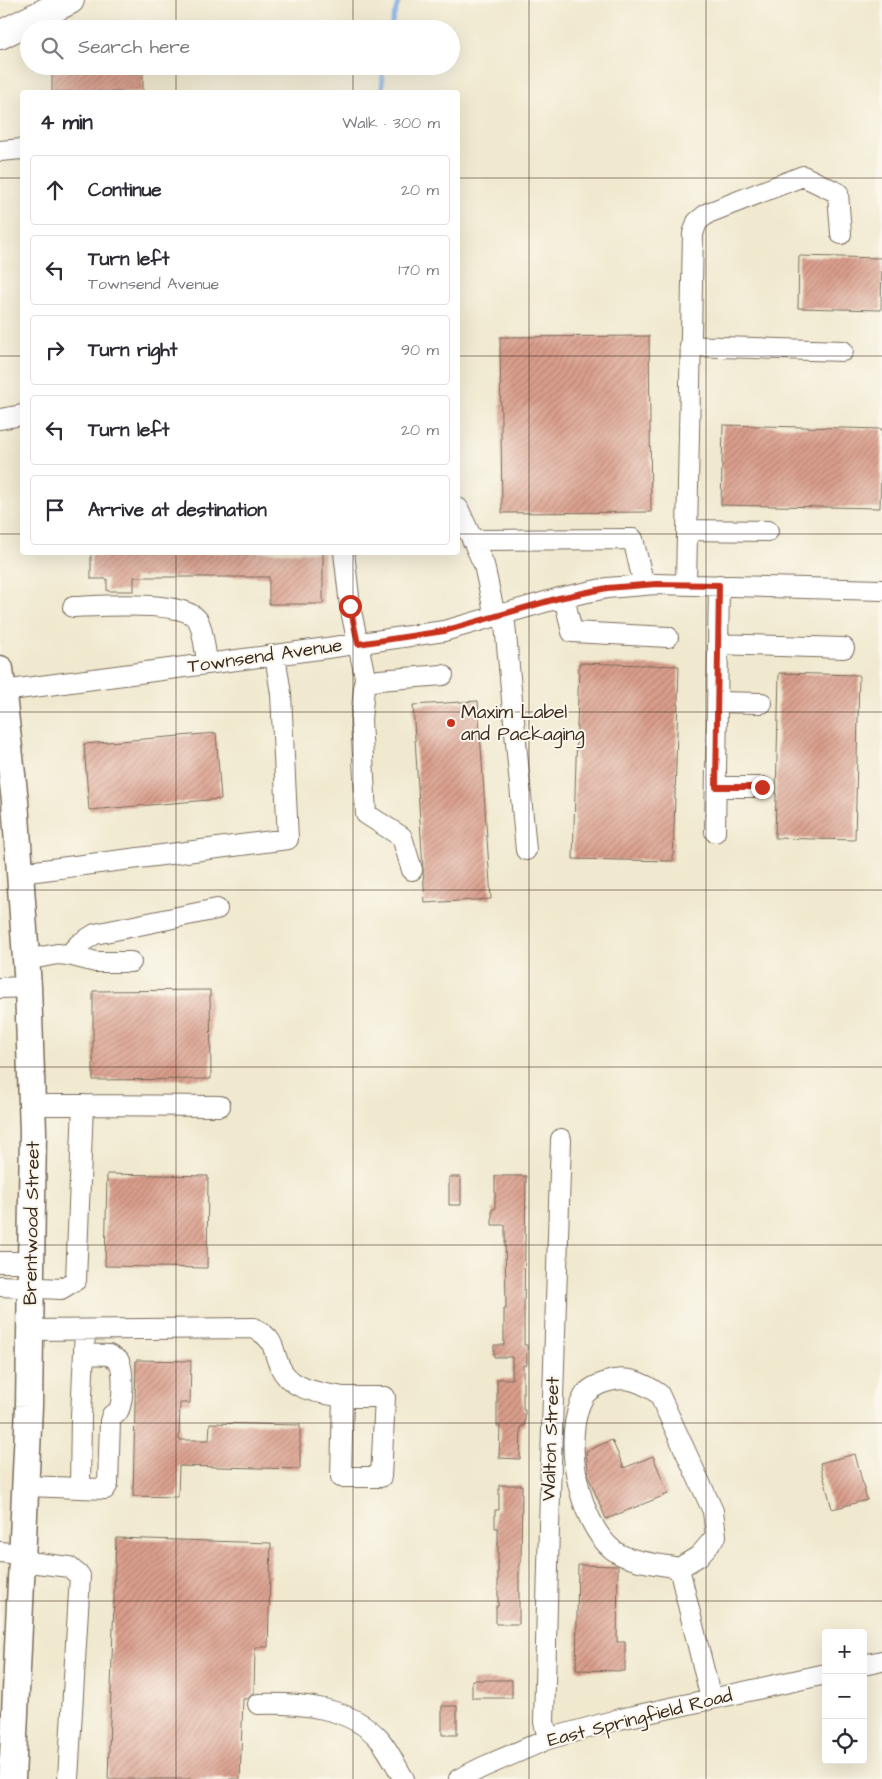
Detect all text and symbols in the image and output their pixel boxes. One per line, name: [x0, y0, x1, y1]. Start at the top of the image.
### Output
search box: [20, 20, 460, 75]
icon: search: [38, 34, 66, 62]
text: Search here: [78, 34, 190, 61]
text: 4 min: [40, 108, 93, 137]
text: Walk · 300 m: [342, 112, 440, 134]
icon: ahead: [41, 176, 69, 204]
text: Continue: [88, 177, 162, 204]
text: 20 m: [401, 179, 439, 201]
text: Turn left: [88, 246, 169, 273]
icon: left: [41, 256, 69, 284]
text: 170 m: [398, 259, 439, 281]
text: Townsend Avenue: [88, 273, 219, 295]
icon: right: [41, 336, 69, 364]
text: Turn right: [88, 337, 177, 364]
text: 90 m: [401, 339, 439, 361]
icon: left: [41, 416, 69, 444]
text: Turn left: [88, 417, 169, 444]
text: 20 m: [401, 419, 439, 441]
icon: arrive: [41, 496, 69, 524]
text: Arrive at destination: [88, 497, 267, 524]
route start: [339, 595, 362, 618]
street label: Townsend Avenue: [186, 632, 344, 680]
place label: Maxim Label and Packaging: [461, 699, 585, 749]
marker: Maxim Label and Packaging: [445, 717, 457, 729]
route end: [751, 776, 774, 799]
street label: Brentwood Street: [17, 1140, 47, 1305]
street label: Walton Street: [535, 1376, 567, 1502]
map controls: [822, 1629, 867, 1764]
button: +: [822, 1629, 867, 1674]
button: −: [822, 1674, 867, 1719]
street label: East Springfield Road: [545, 1682, 736, 1755]
button: locate: [822, 1719, 867, 1764]

